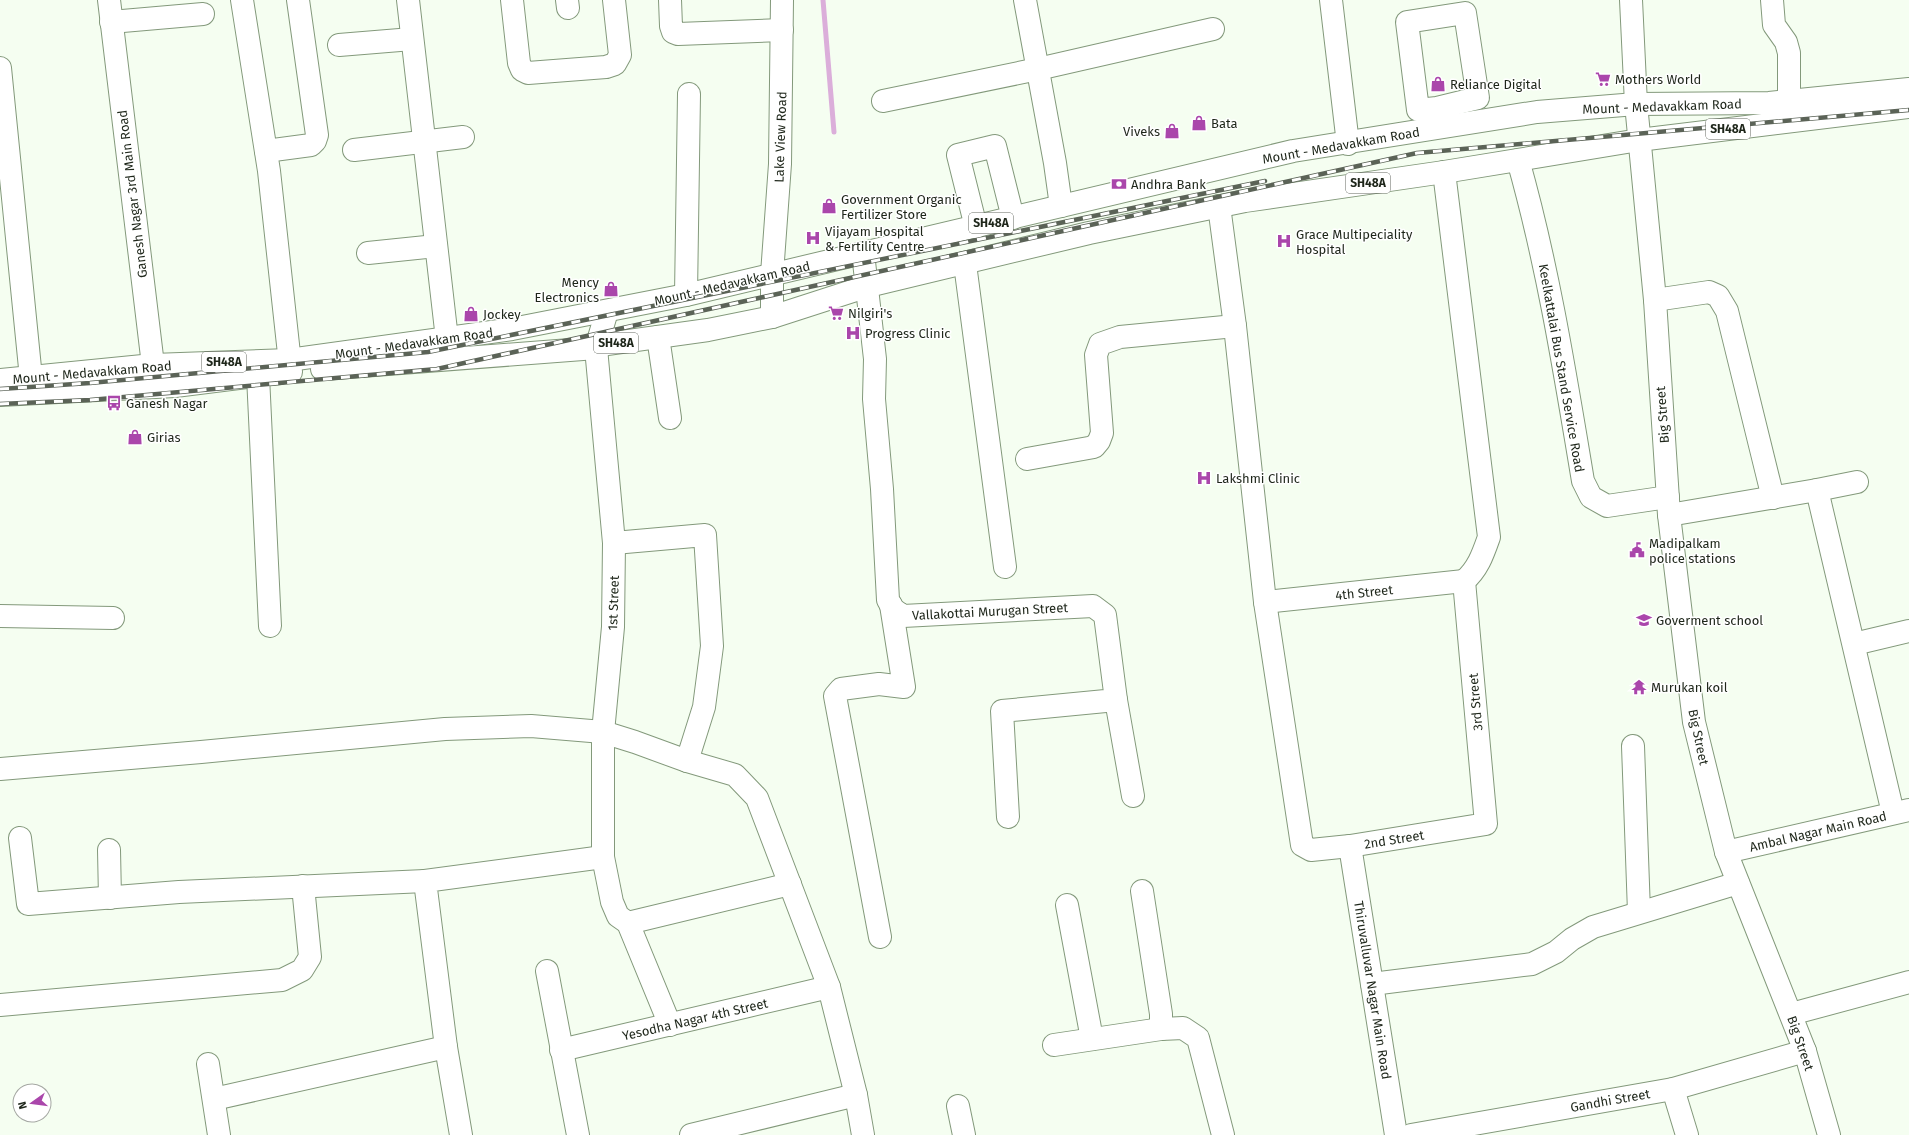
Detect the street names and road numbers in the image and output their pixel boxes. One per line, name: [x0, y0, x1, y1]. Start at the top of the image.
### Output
street label: Lake View Road: [771, 91, 790, 183]
street label: Mount - Medavakkam Road: [1582, 96, 1742, 117]
street label: Ganesh Nagar 3rd Main Road: [115, 109, 150, 279]
road number: SH48A: [1706, 119, 1750, 139]
street label: Mount - Medavakkam Road: [1261, 124, 1421, 167]
road number: SH48A: [1346, 173, 1390, 193]
road number: SH48A: [969, 213, 1013, 233]
street label: Mount - Medavakkam Road: [653, 258, 812, 309]
street label: Keelkattalai Bus Stand Service Road: [1536, 263, 1587, 474]
street label: Mount - Medavakkam Road: [334, 325, 494, 362]
road number: SH48A: [594, 333, 638, 353]
road number: SH48A: [202, 352, 246, 372]
street label: Mount - Medavakkam Road: [12, 358, 172, 387]
street label: Big Street: [1653, 386, 1672, 444]
street label: 1st Street: [605, 575, 622, 631]
street label: 4th Street: [1334, 582, 1394, 603]
street label: Vallakottai Murugan Street: [912, 600, 1069, 623]
street label: 3rd Street: [1465, 672, 1485, 731]
street label: Big Street: [1685, 708, 1712, 767]
street label: Ambal Nagar Main Road: [1748, 808, 1888, 855]
street label: 2nd Street: [1363, 827, 1425, 852]
street label: Thiruvalluvar Nagar Main Road: [1351, 900, 1394, 1080]
street label: Yesodha Nagar 4th Street: [621, 995, 770, 1044]
street label: Big Street: [1784, 1014, 1817, 1073]
street label: Gandhi Street: [1569, 1086, 1651, 1115]

